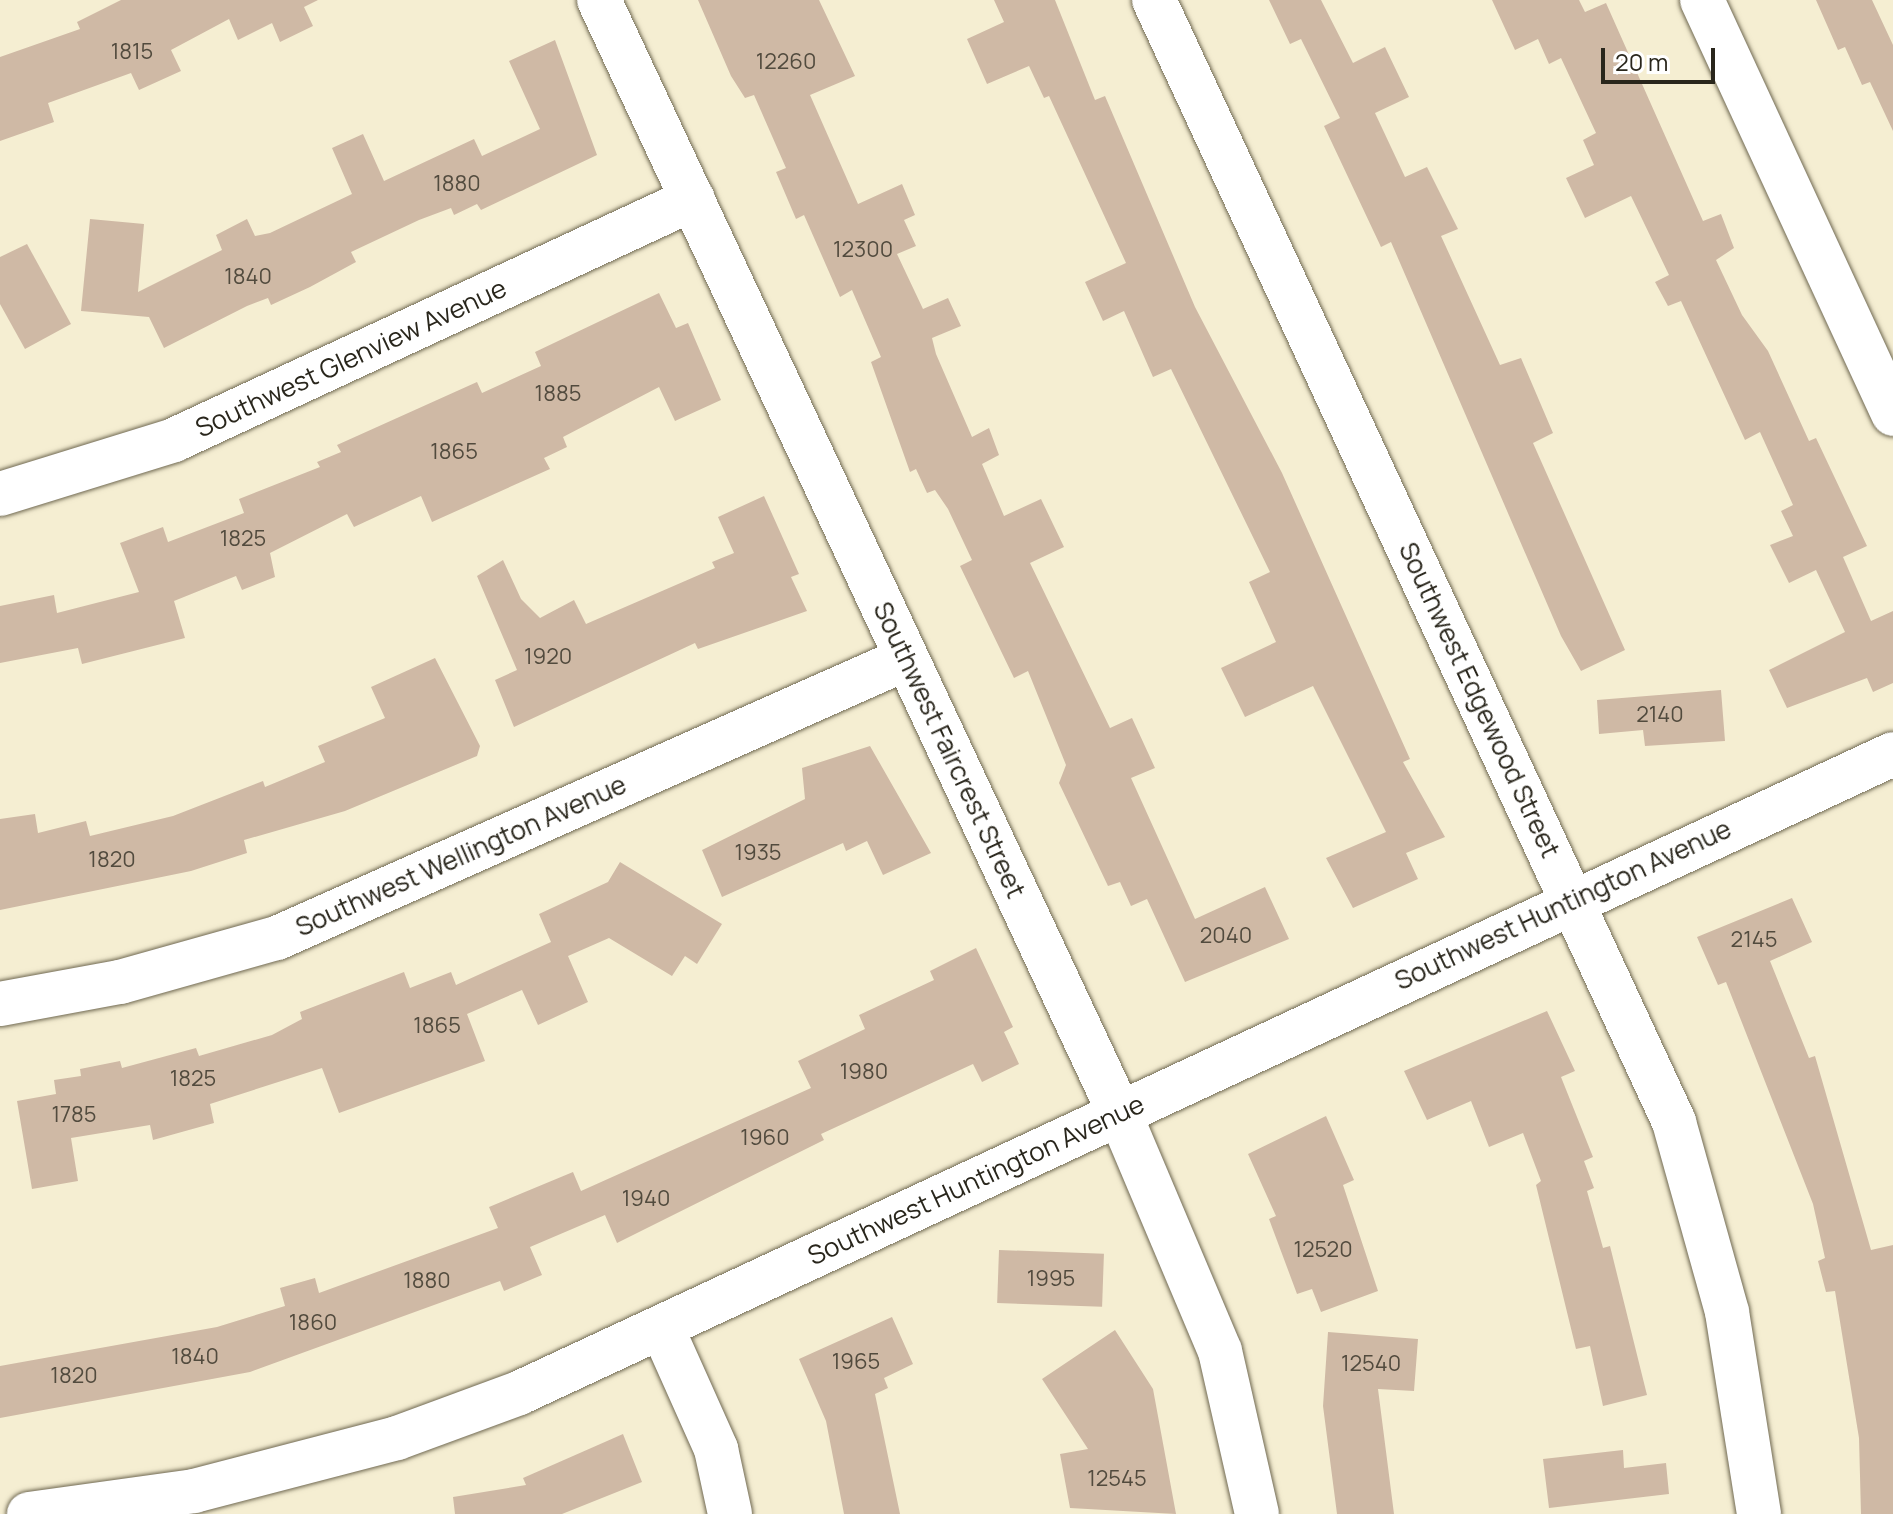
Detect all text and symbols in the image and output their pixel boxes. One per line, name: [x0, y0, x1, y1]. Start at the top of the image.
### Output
scale bar: [1605, 32, 1719, 82]
house number: 1815: [111, 39, 153, 65]
text: 20 m: [1615, 45, 1668, 78]
house number: 12260: [756, 49, 816, 75]
house number: 1880: [433, 171, 481, 197]
house number: 12300: [833, 237, 893, 263]
house number: 1840: [224, 264, 272, 290]
street label: Southwest Glenview Avenue: [191, 272, 511, 444]
house number: 1885: [535, 381, 581, 407]
house number: 1865: [430, 439, 478, 465]
house number: 1825: [220, 526, 266, 552]
street label: Southwest Edgewood Street: [1392, 537, 1566, 863]
street label: Southwest Faircrest Street: [867, 597, 1031, 903]
house number: 1920: [524, 644, 572, 670]
house number: 2140: [1636, 702, 1684, 728]
street label: Southwest Wellington Avenue: [291, 769, 631, 943]
street label: Southwest Huntington Avenue: [1390, 813, 1736, 997]
house number: 1935: [734, 840, 782, 866]
house number: 1820: [88, 847, 136, 873]
house number: 2040: [1200, 923, 1252, 949]
house number: 2145: [1731, 927, 1777, 953]
house number: 1865: [413, 1013, 461, 1039]
house number: 1980: [840, 1059, 888, 1085]
house number: 1825: [170, 1066, 216, 1092]
street label: Southwest Huntington Avenue: [803, 1088, 1149, 1272]
house number: 1785: [51, 1102, 97, 1128]
house number: 1960: [740, 1125, 790, 1151]
house number: 1940: [622, 1186, 670, 1212]
house number: 12520: [1293, 1237, 1353, 1263]
house number: 1995: [1027, 1266, 1075, 1292]
house number: 1880: [403, 1268, 451, 1294]
house number: 1860: [289, 1310, 337, 1336]
house number: 1840: [171, 1344, 219, 1370]
house number: 1965: [832, 1349, 880, 1375]
house number: 12540: [1341, 1351, 1401, 1377]
house number: 1820: [50, 1363, 98, 1389]
house number: 12545: [1087, 1466, 1147, 1492]

